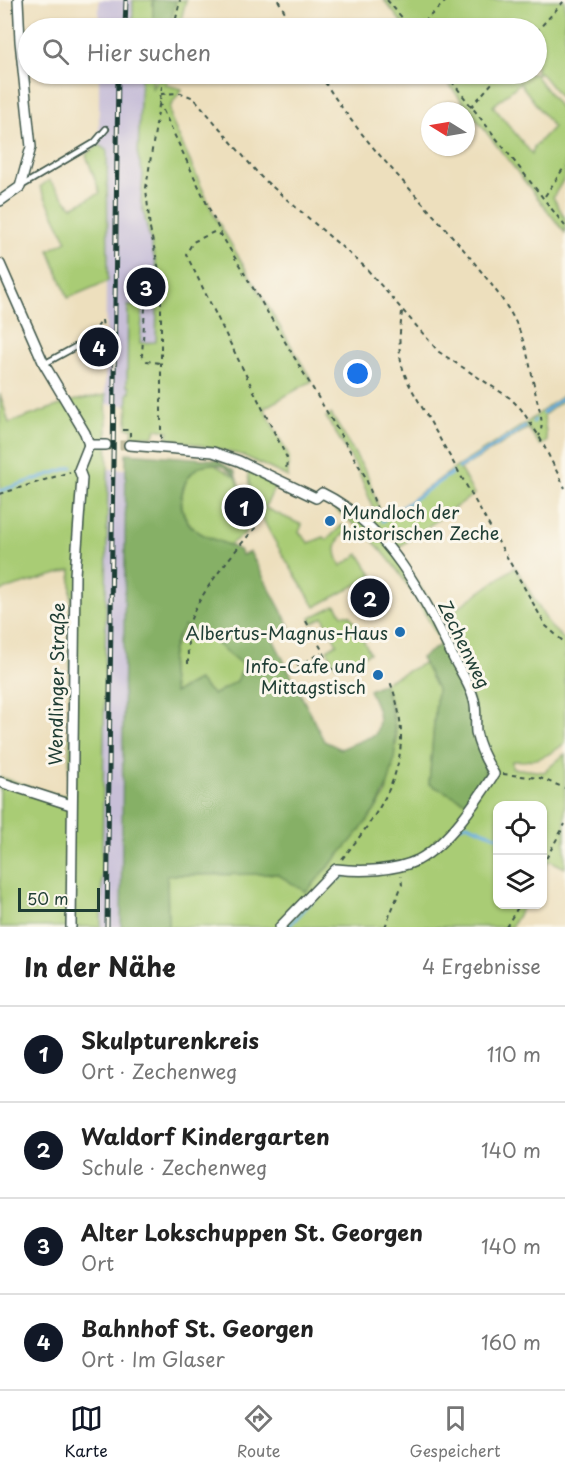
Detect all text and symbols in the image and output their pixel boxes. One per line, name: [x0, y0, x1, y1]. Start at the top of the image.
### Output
search box: [18, 18, 547, 84]
icon: search: [39, 35, 72, 68]
text: Hier suchen: [87, 35, 211, 68]
north arrow: [421, 102, 475, 156]
pin: 3: [126, 264, 166, 310]
pin: 4: [80, 324, 118, 370]
your location: [343, 359, 372, 388]
pin: 1: [224, 484, 264, 530]
place label: Mundloch der historischen Zeche: [342, 498, 499, 546]
marker: Mundloch der historischen Zeche: [323, 514, 337, 528]
pin: 2: [350, 576, 389, 620]
street label: Zechenweg: [432, 595, 498, 693]
street label: Wendlinger Straße: [41, 602, 71, 766]
place label: Albertus-Magnus-Haus: [185, 619, 388, 646]
marker: Albertus-Magnus-Haus: [393, 625, 407, 639]
place label: Info-Cafe und Mittagstisch: [245, 652, 366, 700]
marker: Info-Cafe und Mittagstisch: [371, 668, 385, 682]
map controls: [493, 801, 547, 909]
button: locate: [493, 801, 547, 855]
button: layers: [493, 855, 547, 909]
scale bar: [18, 885, 100, 912]
text: 50 m: [27, 886, 68, 910]
text: In der Nähe: [24, 947, 176, 986]
text: 4 Ergebnisse: [422, 951, 541, 981]
text: Skulpturenkreis: [81, 1023, 259, 1056]
text: 1: [39, 1039, 48, 1069]
text: 110 m: [487, 1039, 541, 1069]
text: Ort · Zechenweg: [81, 1056, 238, 1086]
text: Waldorf Kindergarten: [81, 1119, 330, 1152]
text: 2: [36, 1135, 51, 1165]
text: 140 m: [481, 1135, 541, 1165]
text: Schule · Zechenweg: [81, 1152, 267, 1182]
text: Alter Lokschuppen St. Georgen: [81, 1215, 423, 1248]
text: 3: [37, 1231, 50, 1261]
text: 140 m: [481, 1231, 541, 1261]
text: Ort: [81, 1248, 114, 1278]
text: Bahnhof St. Georgen: [81, 1311, 314, 1344]
text: 4: [37, 1327, 50, 1357]
text: 160 m: [481, 1327, 541, 1357]
text: Ort · Im Glaser: [81, 1344, 225, 1374]
tab: Karte: [64, 1402, 108, 1462]
tab: Route: [237, 1402, 281, 1462]
tab: Gespeichert: [410, 1402, 501, 1462]

